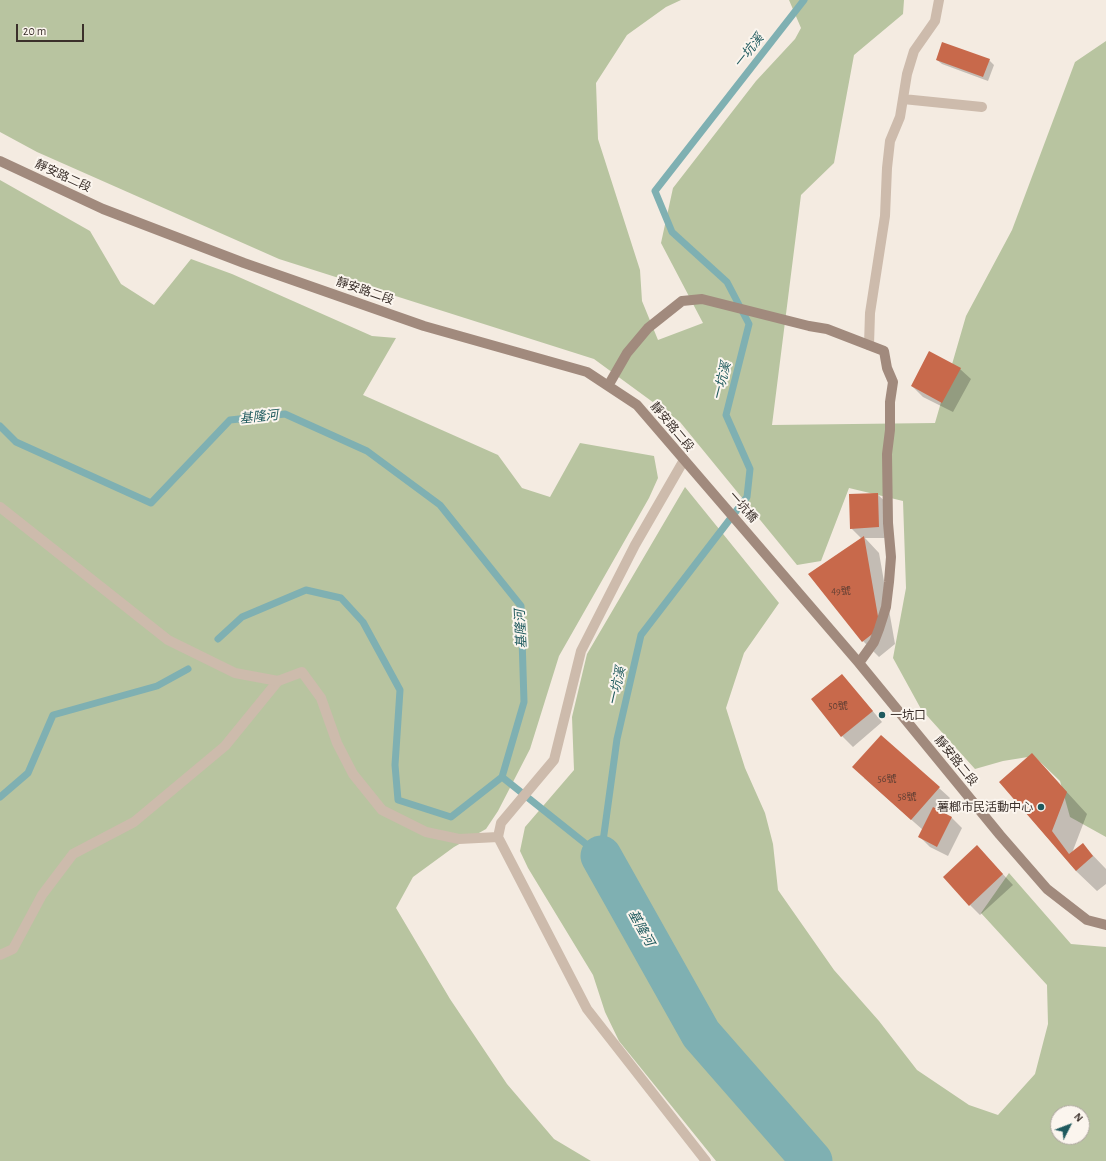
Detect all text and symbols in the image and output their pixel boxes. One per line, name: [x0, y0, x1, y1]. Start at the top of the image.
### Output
scale bar: [18, 16, 86, 42]
text: 20 m: [23, 25, 46, 37]
water label: 一坑溪: [731, 31, 767, 71]
street label: 靜安路二段: [33, 157, 93, 195]
street label: 靜安路二段: [334, 274, 396, 308]
water label: 一坑溪: [710, 360, 734, 402]
street label: 靜安路二段: [647, 399, 697, 455]
water label: 基隆河: [239, 407, 279, 427]
street label: 一坑橋: [726, 489, 760, 525]
house number: 49號: [831, 585, 851, 597]
water label: 基隆河: [512, 609, 530, 649]
water label: 一坑溪: [605, 665, 629, 707]
house number: 50號: [828, 700, 848, 712]
place label: 一坑口: [890, 708, 926, 722]
marker: 一坑口: [877, 710, 887, 720]
street label: 靜安路二段: [932, 733, 980, 789]
house number: 56號: [878, 773, 896, 785]
house number: 58號: [898, 791, 916, 803]
place label: 薯榔市民活動中心: [937, 800, 1033, 814]
marker: 薯榔市民活動中心: [1036, 802, 1046, 812]
water label: 基隆河: [625, 907, 657, 949]
north arrow: [1050, 1105, 1090, 1145]
text: N: [1072, 1111, 1085, 1124]

